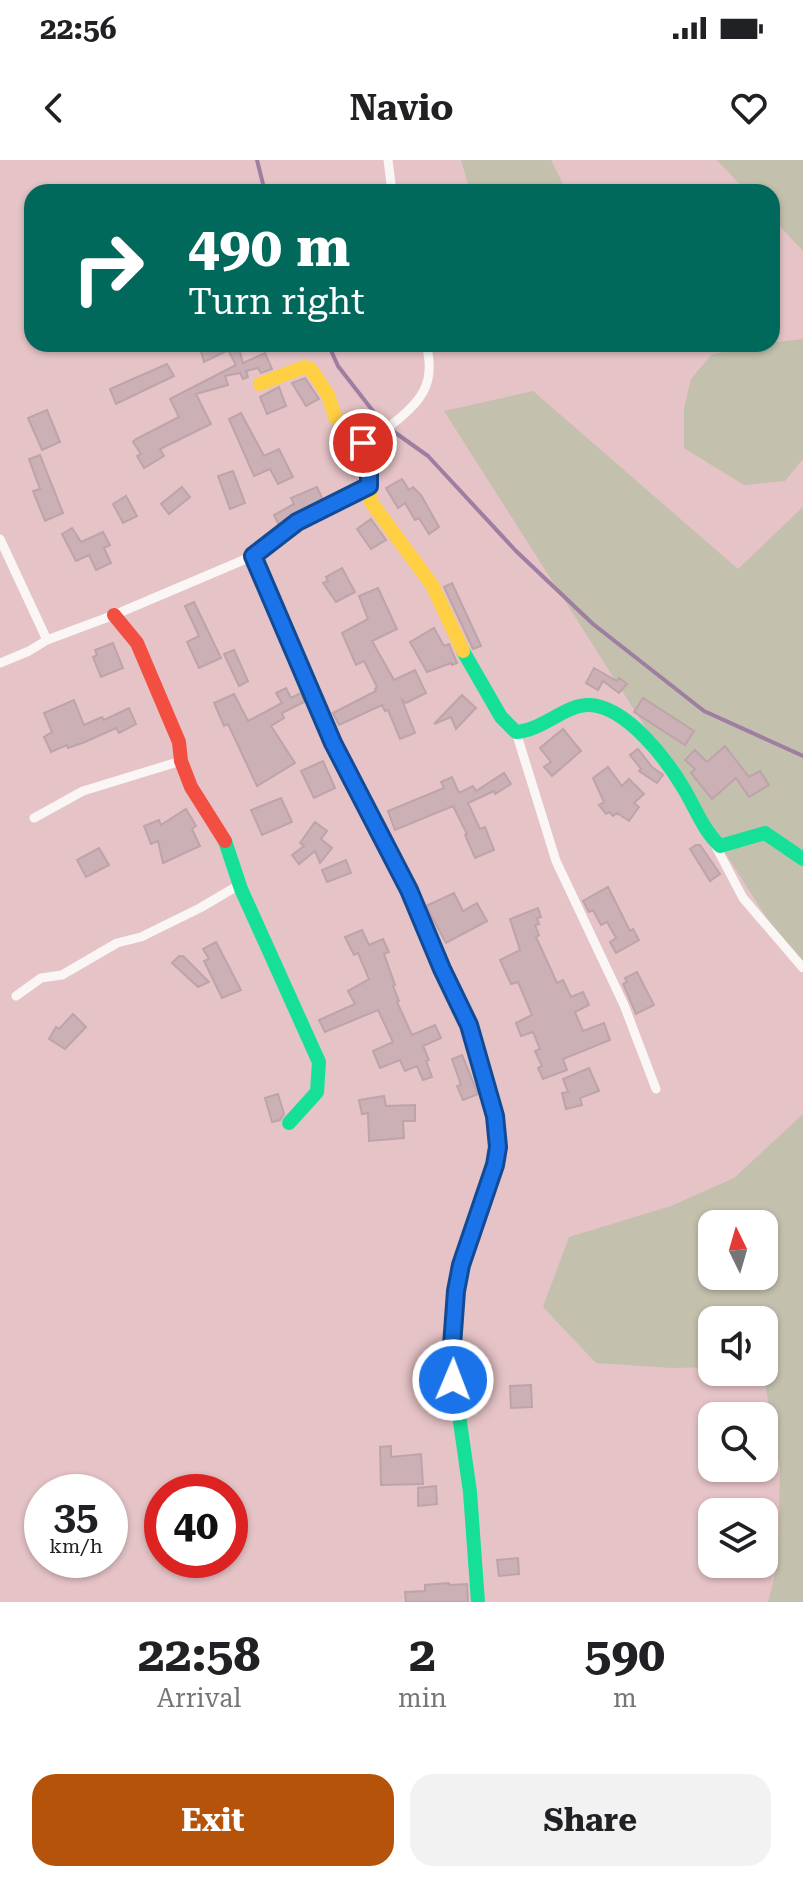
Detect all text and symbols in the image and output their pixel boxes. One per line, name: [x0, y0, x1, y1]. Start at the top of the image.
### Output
text: 22:56: [40, 11, 117, 46]
icon: back: [32, 86, 76, 130]
icon: heart: [727, 86, 771, 130]
text: Navio: [349, 87, 454, 129]
text: 490 m: [188, 214, 350, 280]
icon: right: [56, 216, 160, 320]
text: Turn right: [188, 281, 365, 323]
pin: [329, 409, 397, 477]
icon: arrive: [341, 421, 385, 465]
north arrow: [698, 1210, 778, 1290]
map controls: [698, 1210, 778, 1578]
button: sound: [698, 1306, 778, 1386]
position arrow: [411, 1338, 495, 1422]
button: search: [698, 1402, 778, 1482]
speed limit sign: 40: [144, 1474, 248, 1578]
text: 35: [54, 1492, 98, 1539]
button: layers: [698, 1498, 778, 1578]
text: km/h: [49, 1534, 103, 1558]
text: 22:58: [138, 1627, 260, 1683]
text: 2: [409, 1627, 436, 1683]
text: 590: [585, 1627, 665, 1683]
text: Arrival: [157, 1683, 241, 1713]
text: min: [398, 1683, 447, 1713]
text: m: [613, 1683, 637, 1713]
button: Exit: [32, 1774, 394, 1866]
button: Share: [410, 1774, 771, 1866]

